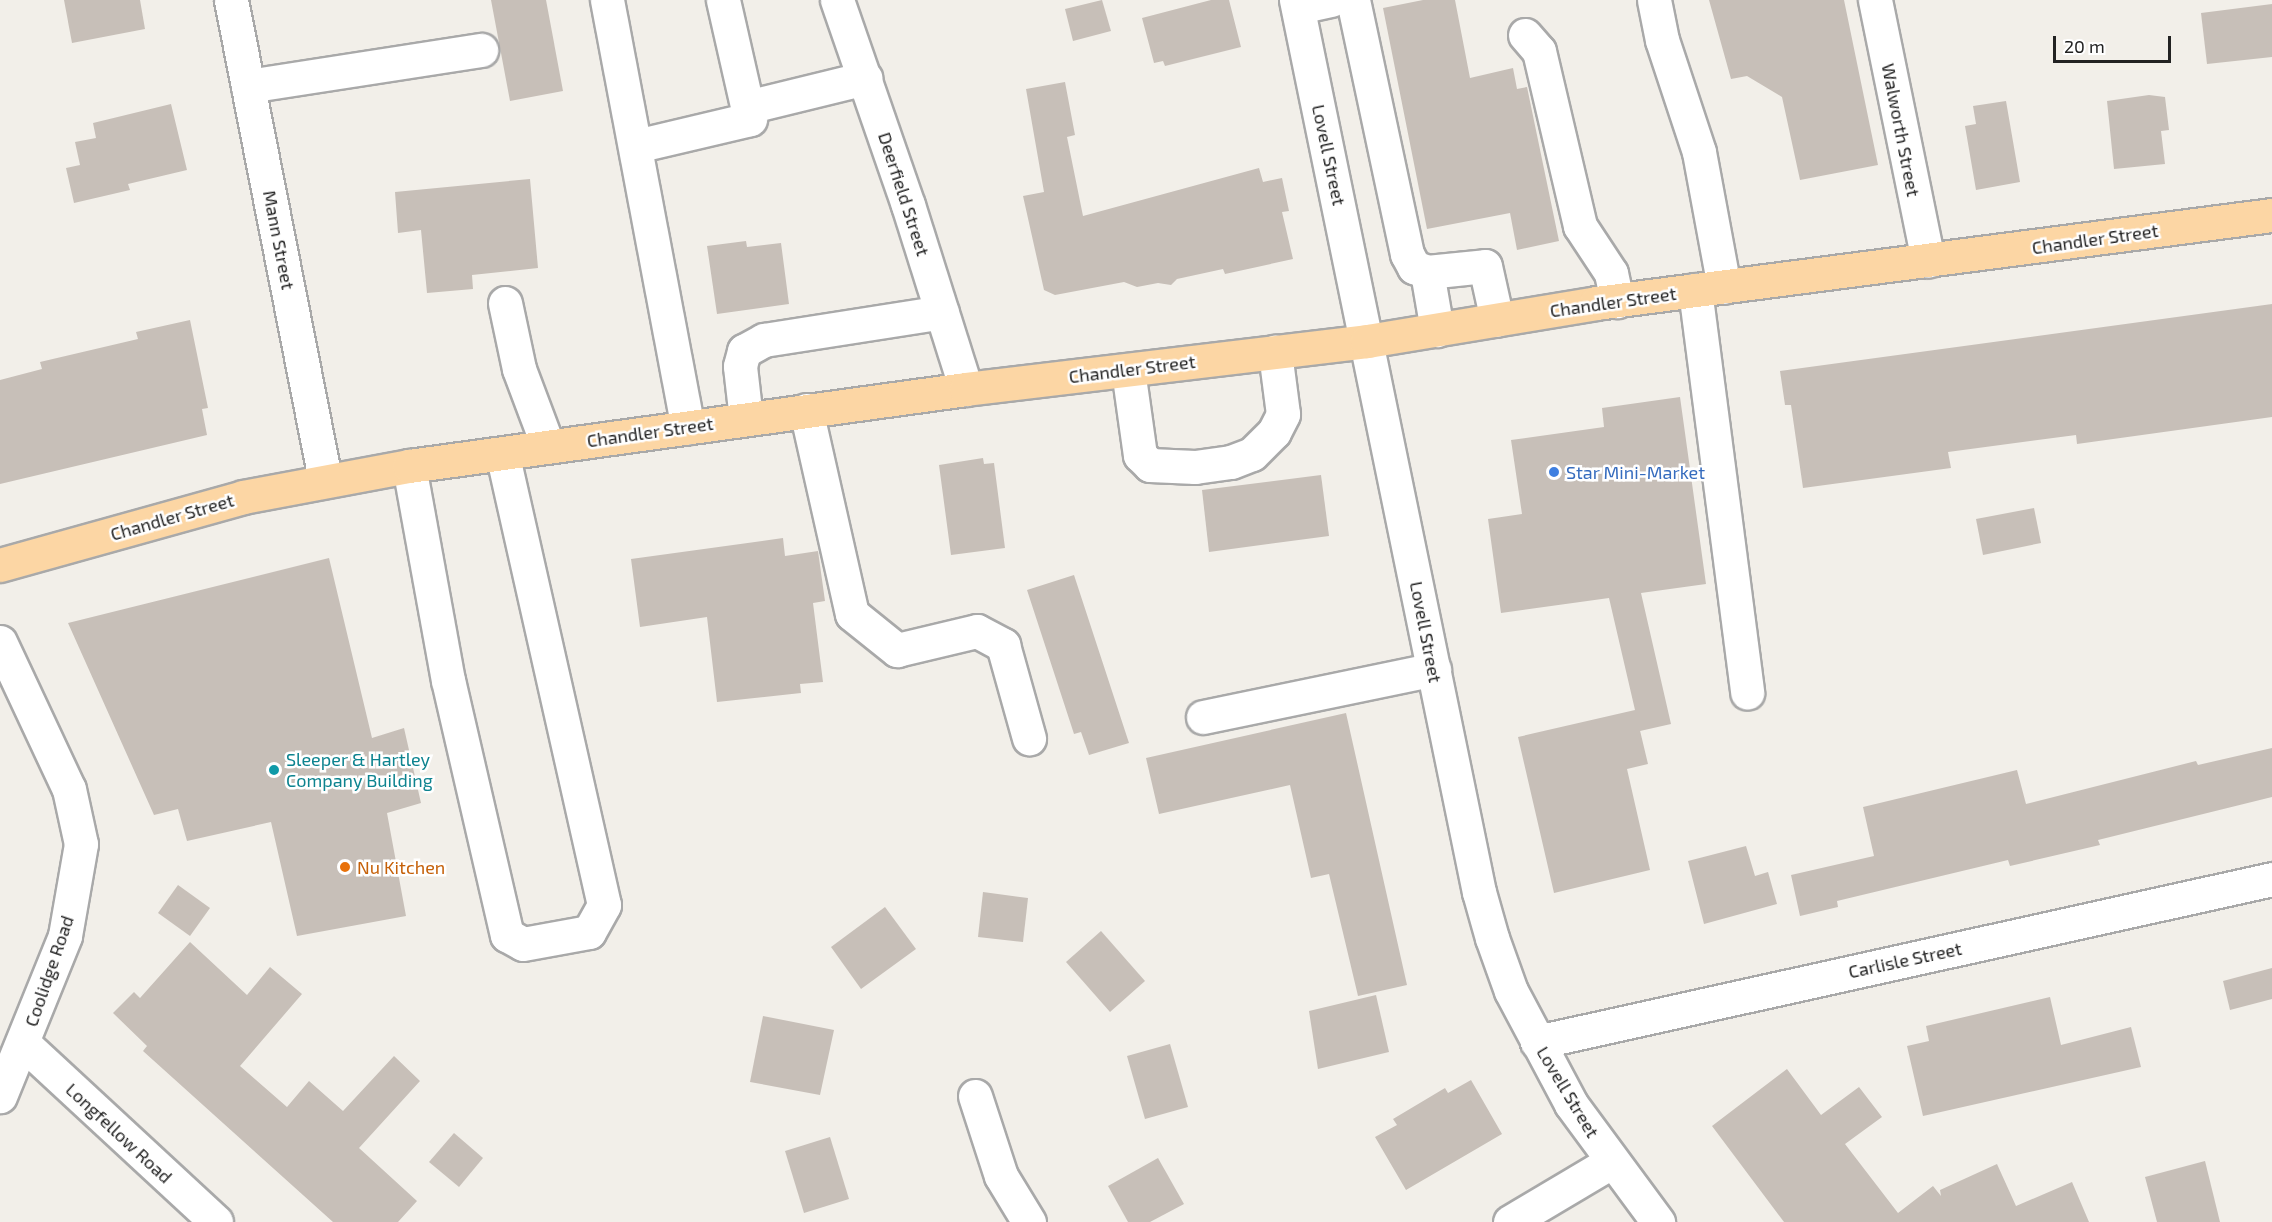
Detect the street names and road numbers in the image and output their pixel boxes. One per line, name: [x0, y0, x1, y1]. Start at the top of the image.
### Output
street label: Walworth Street: [1877, 61, 1925, 199]
street label: Lovell Street: [1308, 102, 1350, 208]
street label: Deerfield Street: [874, 129, 934, 259]
street label: Mann Street: [259, 189, 299, 291]
street label: Chandler Street: [2030, 219, 2160, 259]
street label: Chandler Street: [1548, 282, 1678, 322]
street label: Chandler Street: [1067, 351, 1197, 387]
street label: Chandler Street: [585, 412, 715, 452]
street label: Chandler Street: [108, 489, 236, 545]
street label: Lovell Street: [1406, 579, 1446, 685]
street label: Coolidge Road: [20, 913, 78, 1029]
street label: Carlisle Street: [1846, 937, 1964, 983]
street label: Lovell Street: [1532, 1042, 1604, 1142]
street label: Longfellow Road: [61, 1078, 177, 1188]

